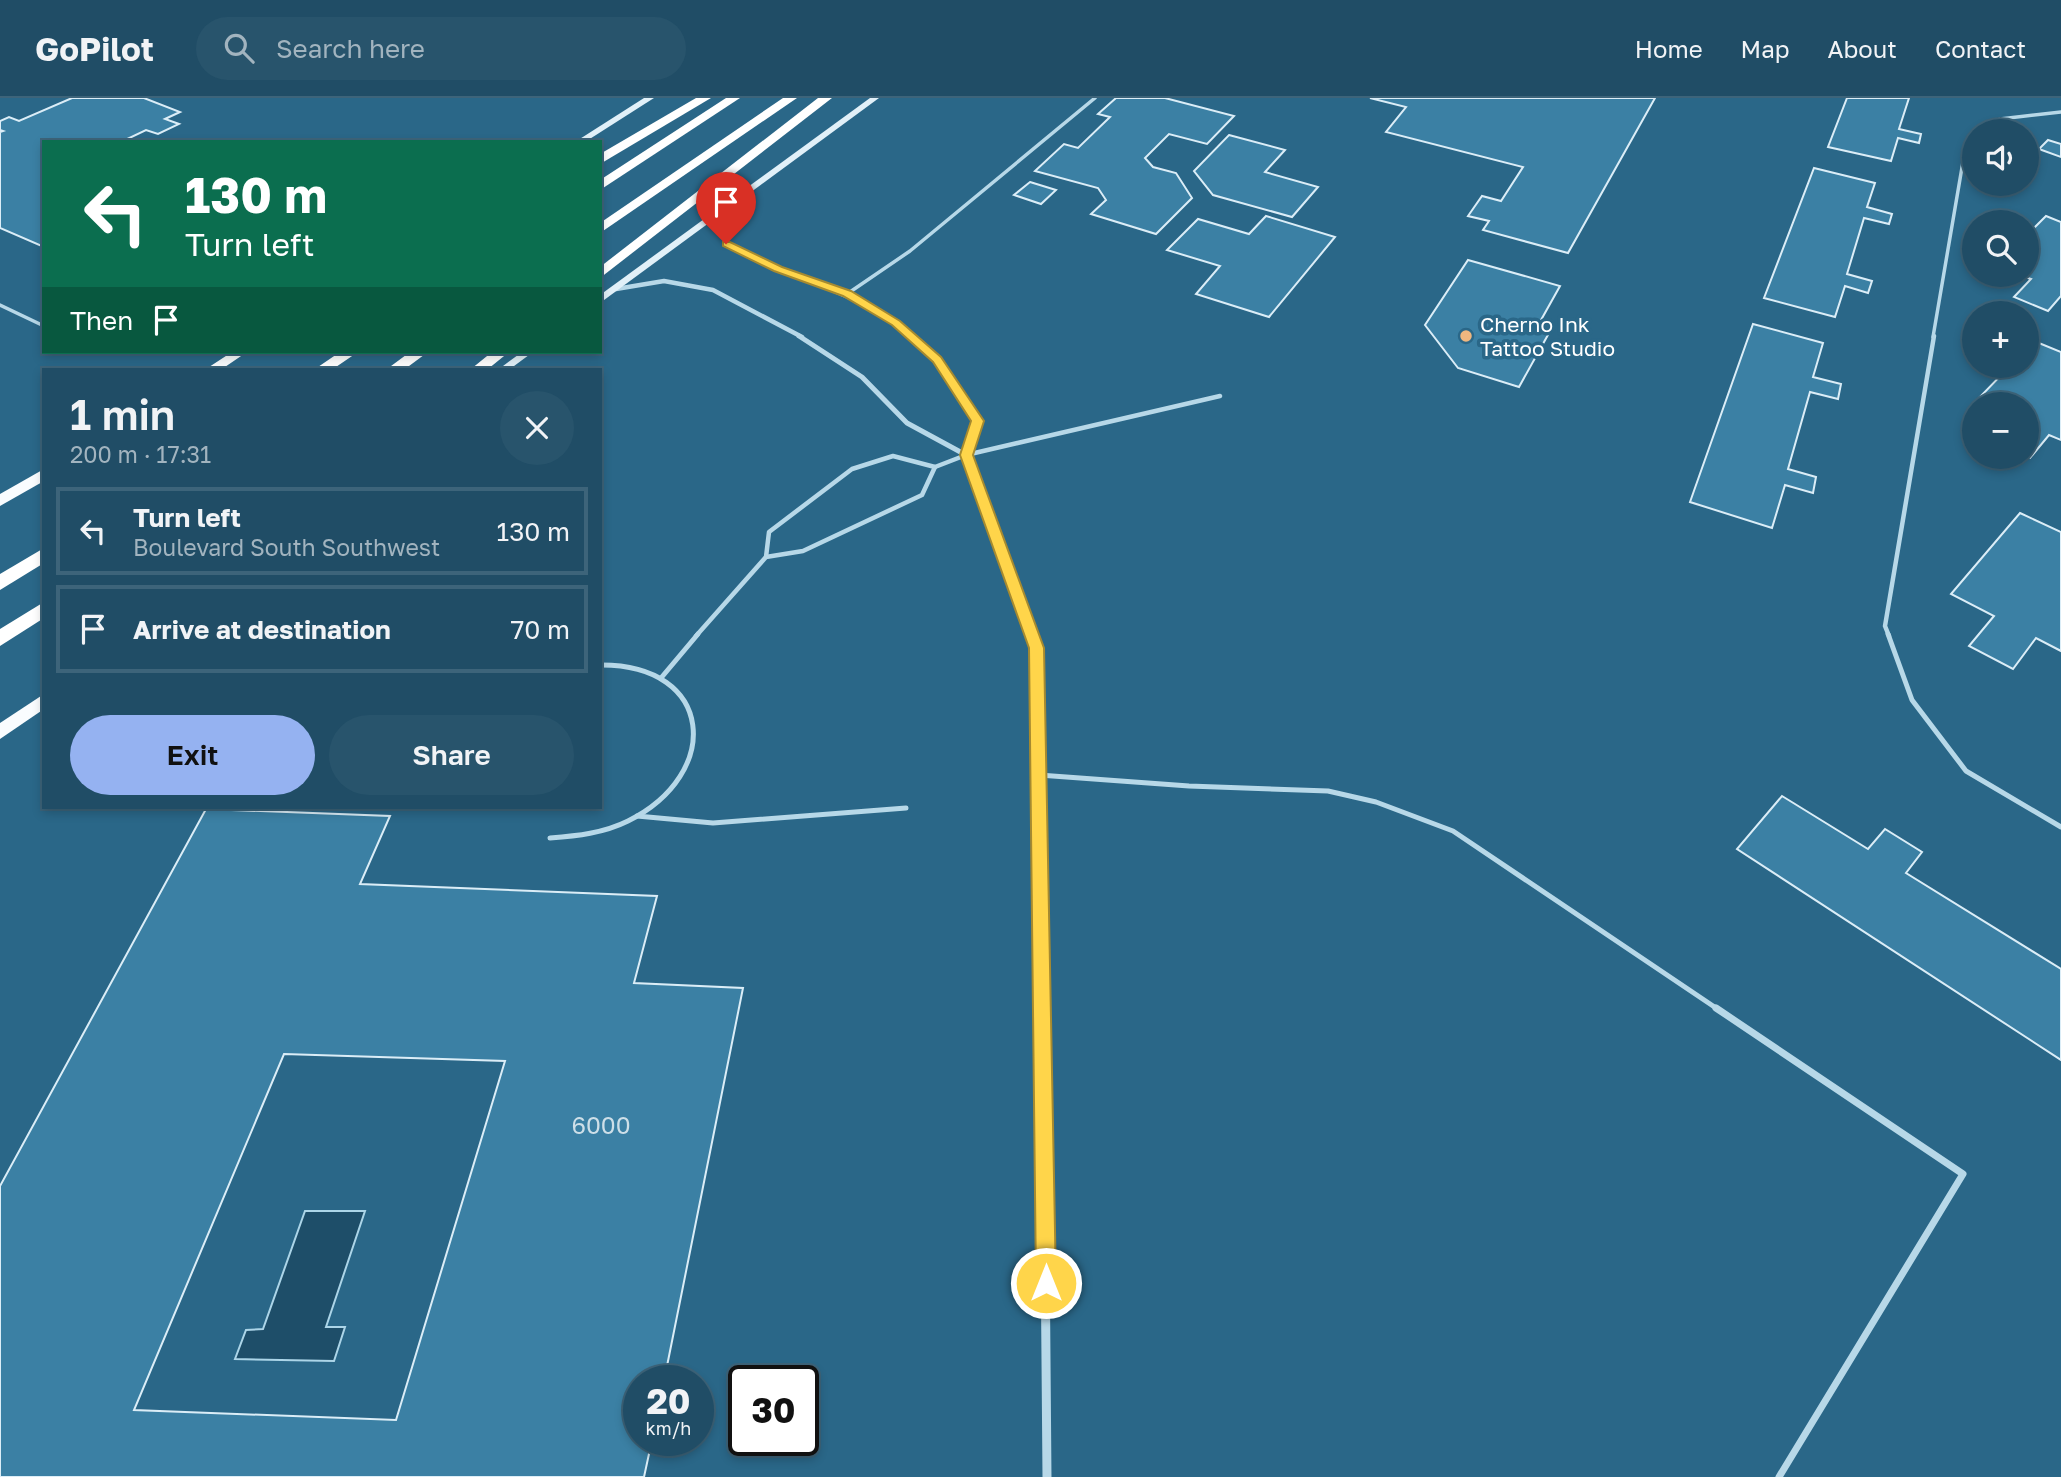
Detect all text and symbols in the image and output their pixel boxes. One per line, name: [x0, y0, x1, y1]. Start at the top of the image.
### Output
search box: [196, 17, 686, 80]
text: GoPilot: [35, 29, 154, 68]
icon: search: [220, 29, 258, 67]
text: Search here: [276, 33, 425, 64]
text: Home: [1635, 34, 1703, 63]
text: Map: [1741, 34, 1790, 63]
text: About: [1828, 34, 1897, 63]
text: Contact: [1935, 34, 2026, 63]
map controls: [1962, 119, 2039, 469]
button: sound: [1962, 119, 2039, 196]
text: 130 m: [185, 165, 327, 224]
icon: left: [70, 168, 161, 259]
pin: [696, 172, 756, 244]
icon: arrive: [707, 183, 745, 221]
button: search: [1962, 210, 2039, 287]
text: Turn left: [185, 225, 314, 263]
icon: arrive: [147, 301, 185, 339]
button: +: [1962, 301, 2039, 378]
text: Then: [70, 305, 133, 336]
place label: Cherno Ink Tattoo Studio: [1480, 311, 1615, 361]
marker: Cherno Ink Tattoo Studio: [1458, 328, 1474, 344]
text: 1 min: [70, 389, 175, 439]
button: close: [500, 391, 574, 465]
button: −: [1962, 392, 2039, 469]
text: 200 m · 17:31: [70, 440, 211, 468]
text: Turn left: [133, 502, 241, 533]
icon: left: [74, 512, 112, 550]
text: 130 m: [497, 516, 570, 547]
text: Boulevard South Southwest: [133, 533, 440, 561]
icon: arrive: [74, 610, 112, 648]
text: Arrive at destination: [133, 614, 391, 645]
text: 70 m: [511, 614, 570, 645]
button: Exit: [70, 715, 315, 795]
button: Share: [329, 715, 574, 795]
house number: 6000: [571, 1110, 631, 1139]
position arrow: [1009, 1246, 1083, 1320]
speed limit sign: 30: [728, 1365, 819, 1456]
text: 20: [646, 1380, 691, 1422]
text: km/h: [646, 1417, 691, 1439]

